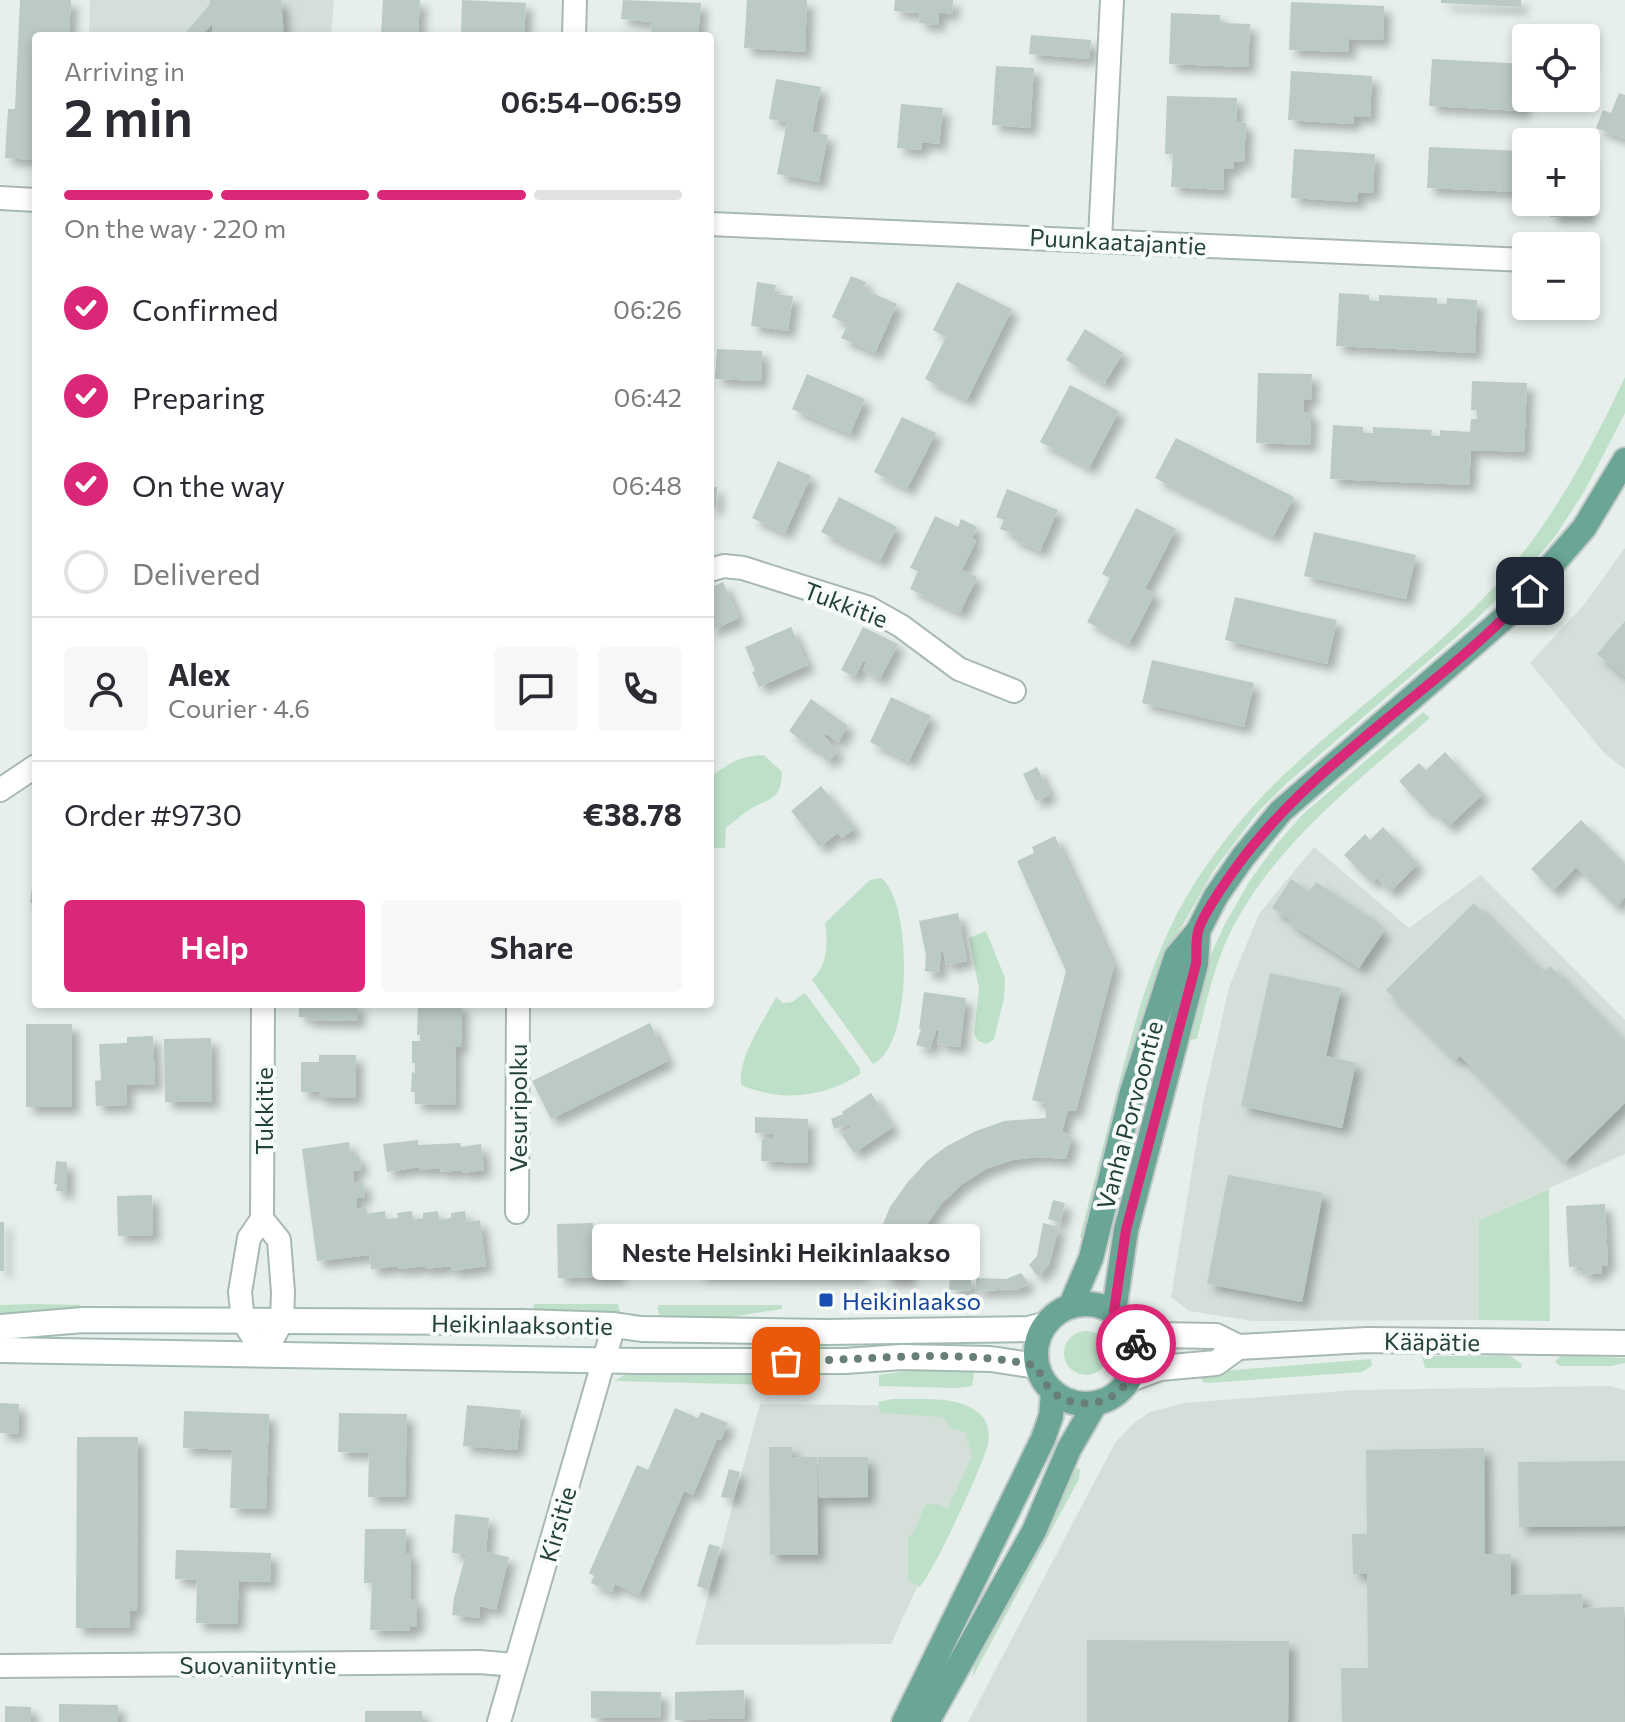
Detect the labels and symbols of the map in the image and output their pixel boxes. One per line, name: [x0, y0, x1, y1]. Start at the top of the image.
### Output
street label: Puunkaatajantie: [1029, 222, 1207, 260]
pin: [1496, 557, 1564, 625]
street label: Tukkitie: [800, 575, 892, 633]
street label: Vanha Porvoontie: [1090, 1018, 1168, 1212]
street label: Vesuripolku: [503, 1044, 532, 1172]
street label: Tukkitie: [249, 1067, 278, 1155]
callout: Neste Helsinki Heikinlaakso: [592, 1225, 980, 1281]
place label: Heikinlaakso: [842, 1286, 981, 1315]
marker: Heikinlaakso: [817, 1291, 835, 1309]
courier: [1096, 1304, 1176, 1384]
street label: Heikinlaaksontie: [431, 1308, 613, 1340]
street label: Kääpätie: [1384, 1326, 1480, 1356]
pin: [752, 1327, 820, 1395]
street label: Kirsitie: [532, 1483, 582, 1565]
street label: Suovaniityntie: [180, 1650, 336, 1679]

